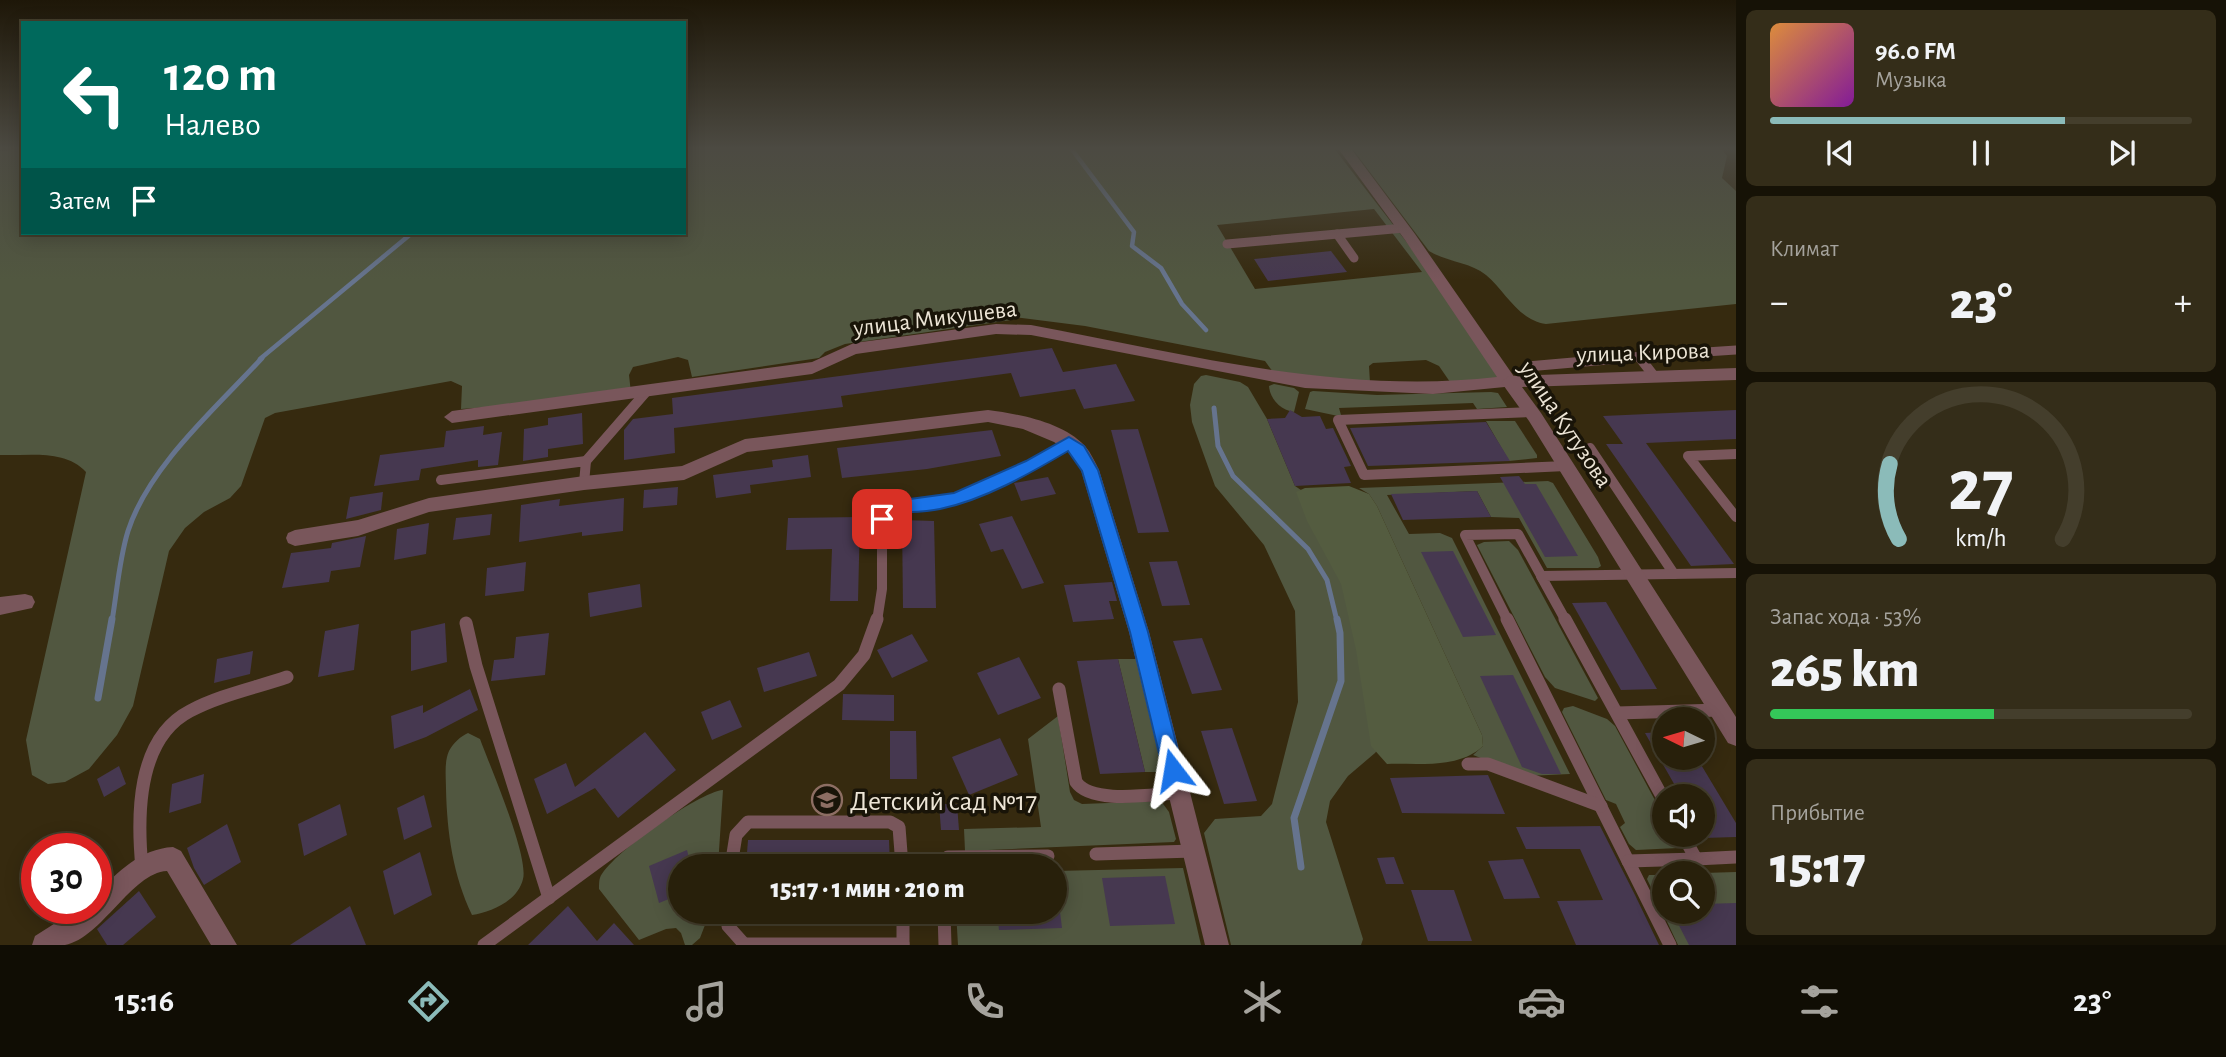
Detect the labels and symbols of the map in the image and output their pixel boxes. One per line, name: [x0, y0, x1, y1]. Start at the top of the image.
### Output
street label: улица Микушева: [851, 297, 1018, 341]
street label: улица Кирова: [1575, 339, 1710, 367]
street label: улица Кутузова: [1514, 356, 1616, 492]
pin: [852, 489, 912, 549]
north arrow: [1652, 707, 1715, 770]
position arrow: [1136, 733, 1210, 807]
school or university icon: Детский сад №17: [810, 783, 844, 817]
place label: Детский сад №17: [850, 788, 1037, 816]
speed limit sign: 30: [21, 833, 112, 924]

